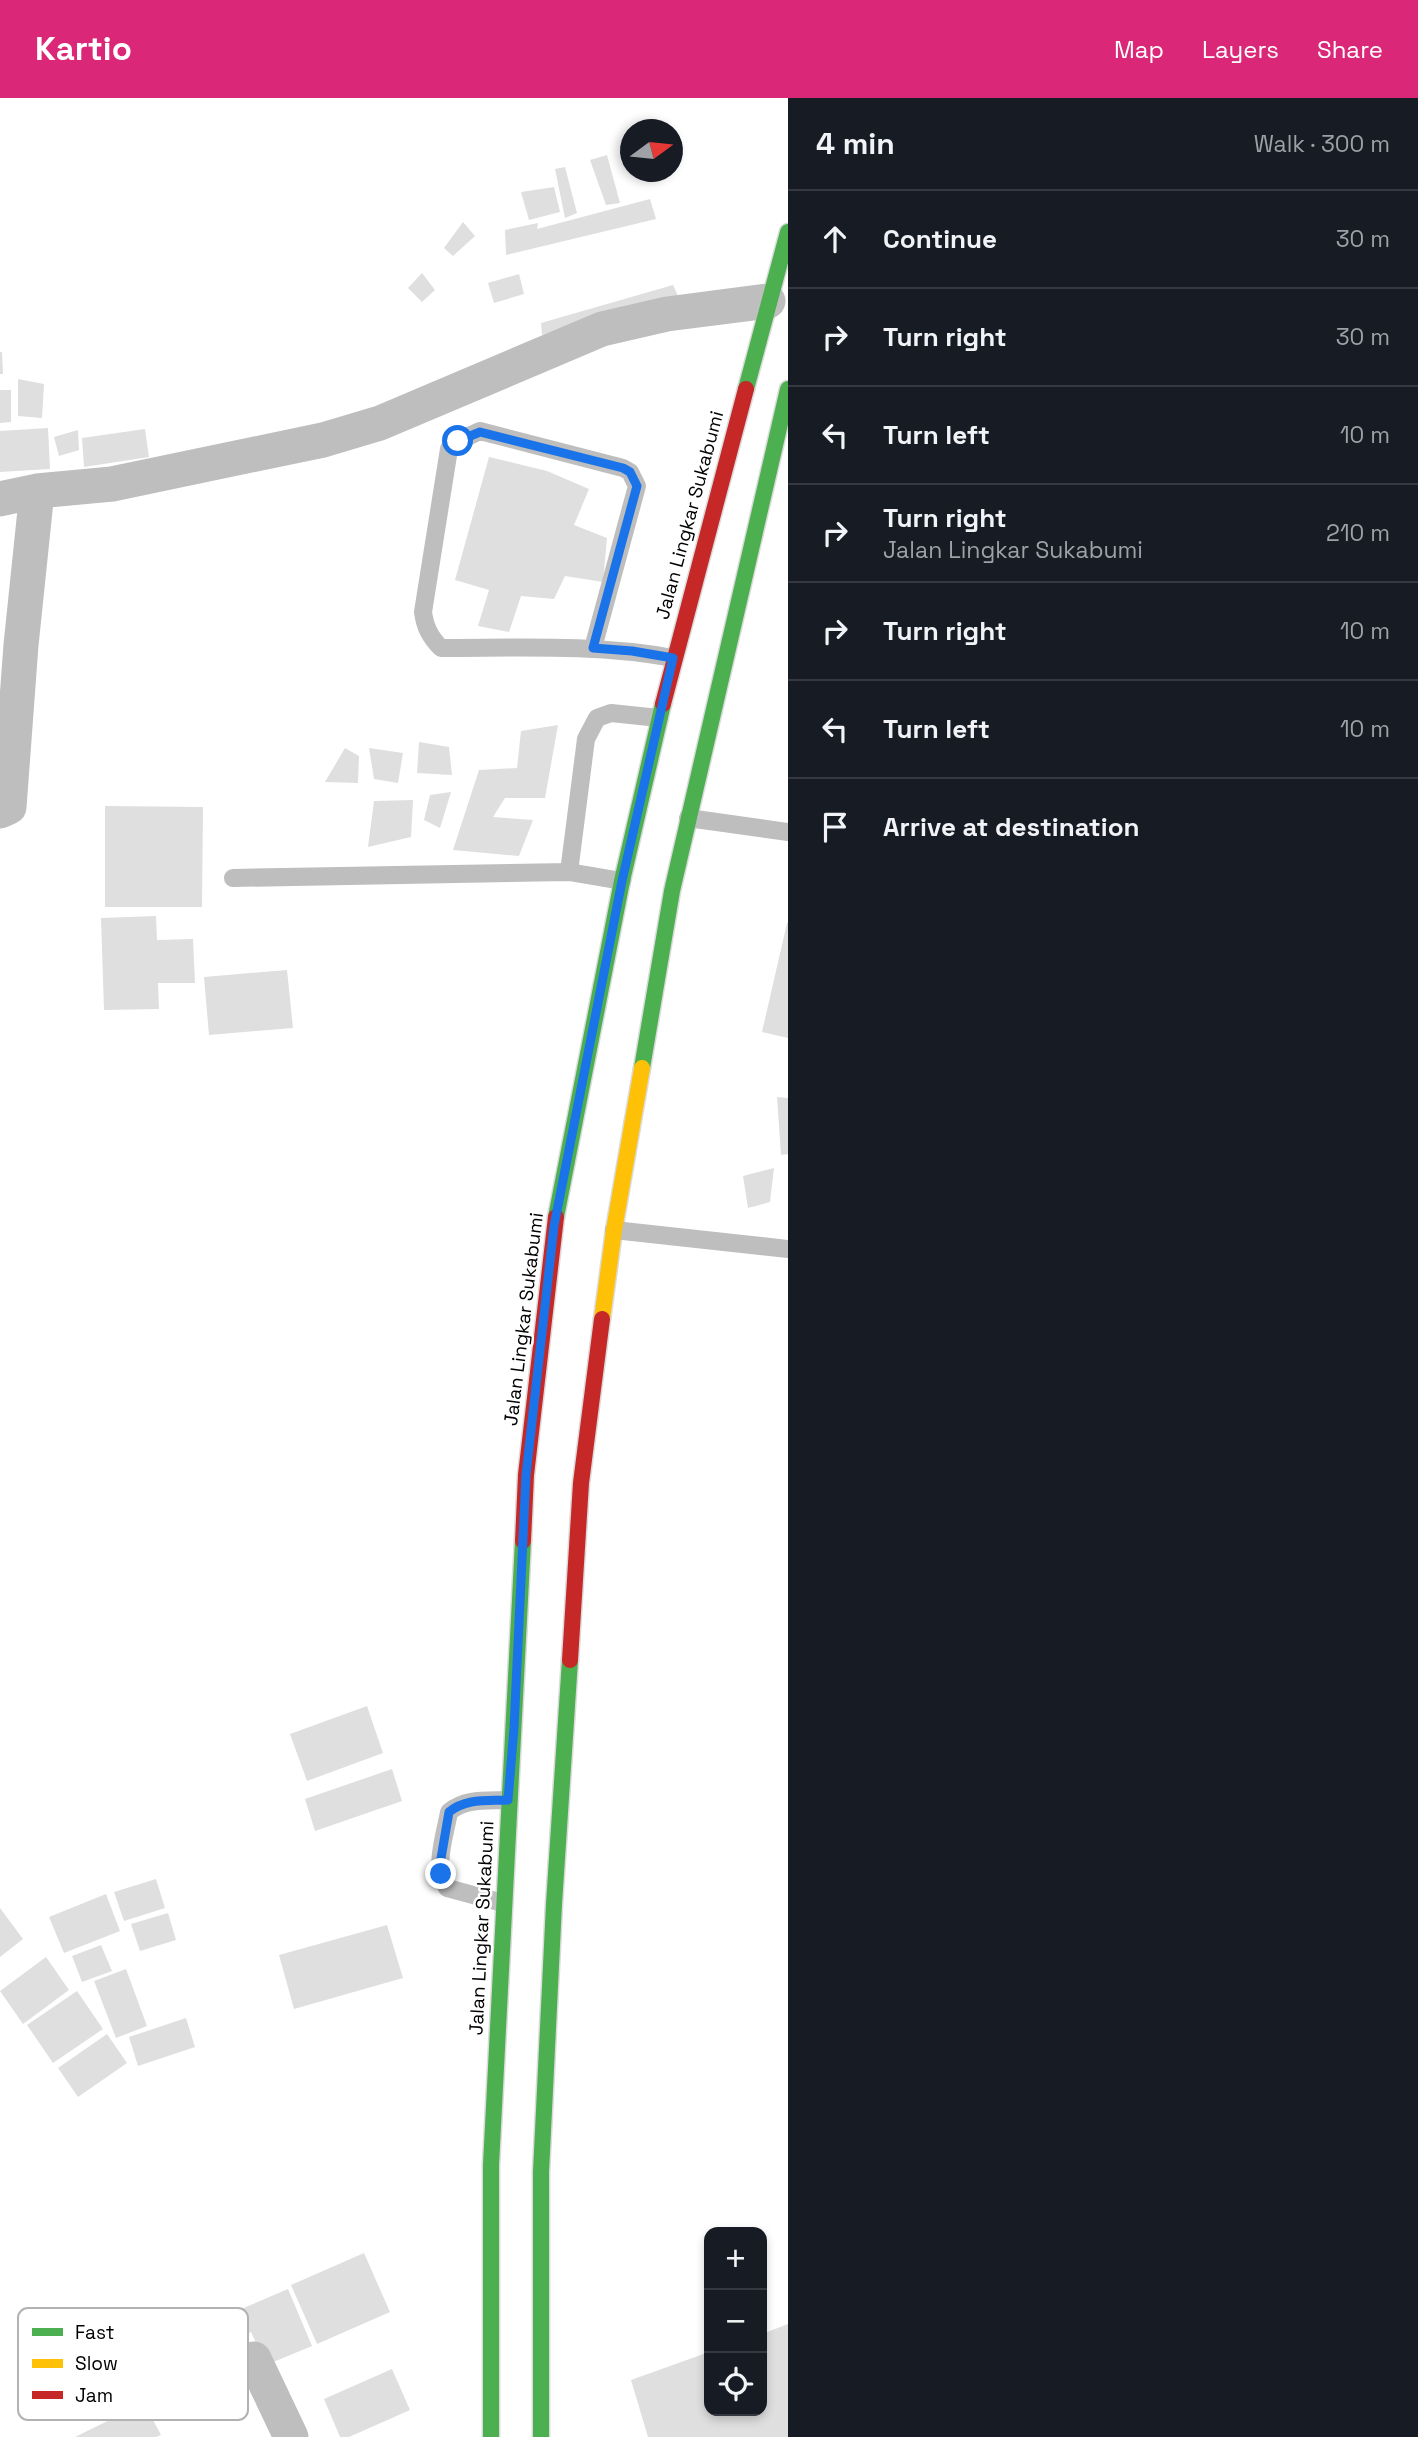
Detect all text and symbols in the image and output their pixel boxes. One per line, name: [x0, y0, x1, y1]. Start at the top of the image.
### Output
text: Kartio: [35, 28, 132, 70]
text: Map: [1114, 34, 1164, 65]
text: Layers: [1202, 34, 1279, 65]
text: Share: [1317, 34, 1383, 65]
north arrow: [620, 119, 683, 182]
text: 4 min: [816, 124, 895, 163]
text: Walk · 300 m: [1254, 129, 1390, 159]
icon: ahead: [816, 220, 854, 258]
text: Continue: [883, 222, 997, 256]
text: 30 m: [1336, 224, 1390, 254]
icon: right: [816, 318, 854, 356]
text: Turn right: [883, 320, 1007, 354]
text: 30 m: [1336, 322, 1390, 352]
street label: Jalan Lingkar Sukabumi: [650, 408, 729, 622]
icon: left: [816, 416, 854, 454]
text: Turn left: [883, 418, 990, 452]
text: 10 m: [1340, 420, 1390, 450]
route start: [442, 425, 473, 456]
text: Turn right: [883, 501, 1007, 535]
icon: right: [816, 514, 854, 552]
text: 210 m: [1326, 518, 1390, 548]
text: Jalan Lingkar Sukabumi: [883, 535, 1143, 565]
icon: right: [816, 612, 854, 650]
text: Turn right: [883, 614, 1007, 648]
text: 10 m: [1340, 616, 1390, 646]
icon: left: [816, 710, 854, 748]
text: Turn left: [883, 712, 990, 746]
text: 10 m: [1340, 714, 1390, 744]
icon: arrive: [816, 808, 854, 846]
text: Arrive at destination: [883, 810, 1140, 844]
street label: Jalan Lingkar Sukabumi: [498, 1211, 549, 1427]
street label: Jalan Lingkar Sukabumi: [463, 1820, 500, 2036]
route end: [425, 1858, 456, 1889]
map controls: [704, 2227, 767, 2416]
button: +: [704, 2227, 767, 2290]
button: −: [704, 2290, 767, 2353]
legend: [18, 2308, 248, 2420]
text: Fast: [75, 2320, 115, 2345]
text: Slow: [75, 2351, 118, 2376]
button: locate: [704, 2353, 767, 2416]
text: Jam: [75, 2383, 113, 2408]

